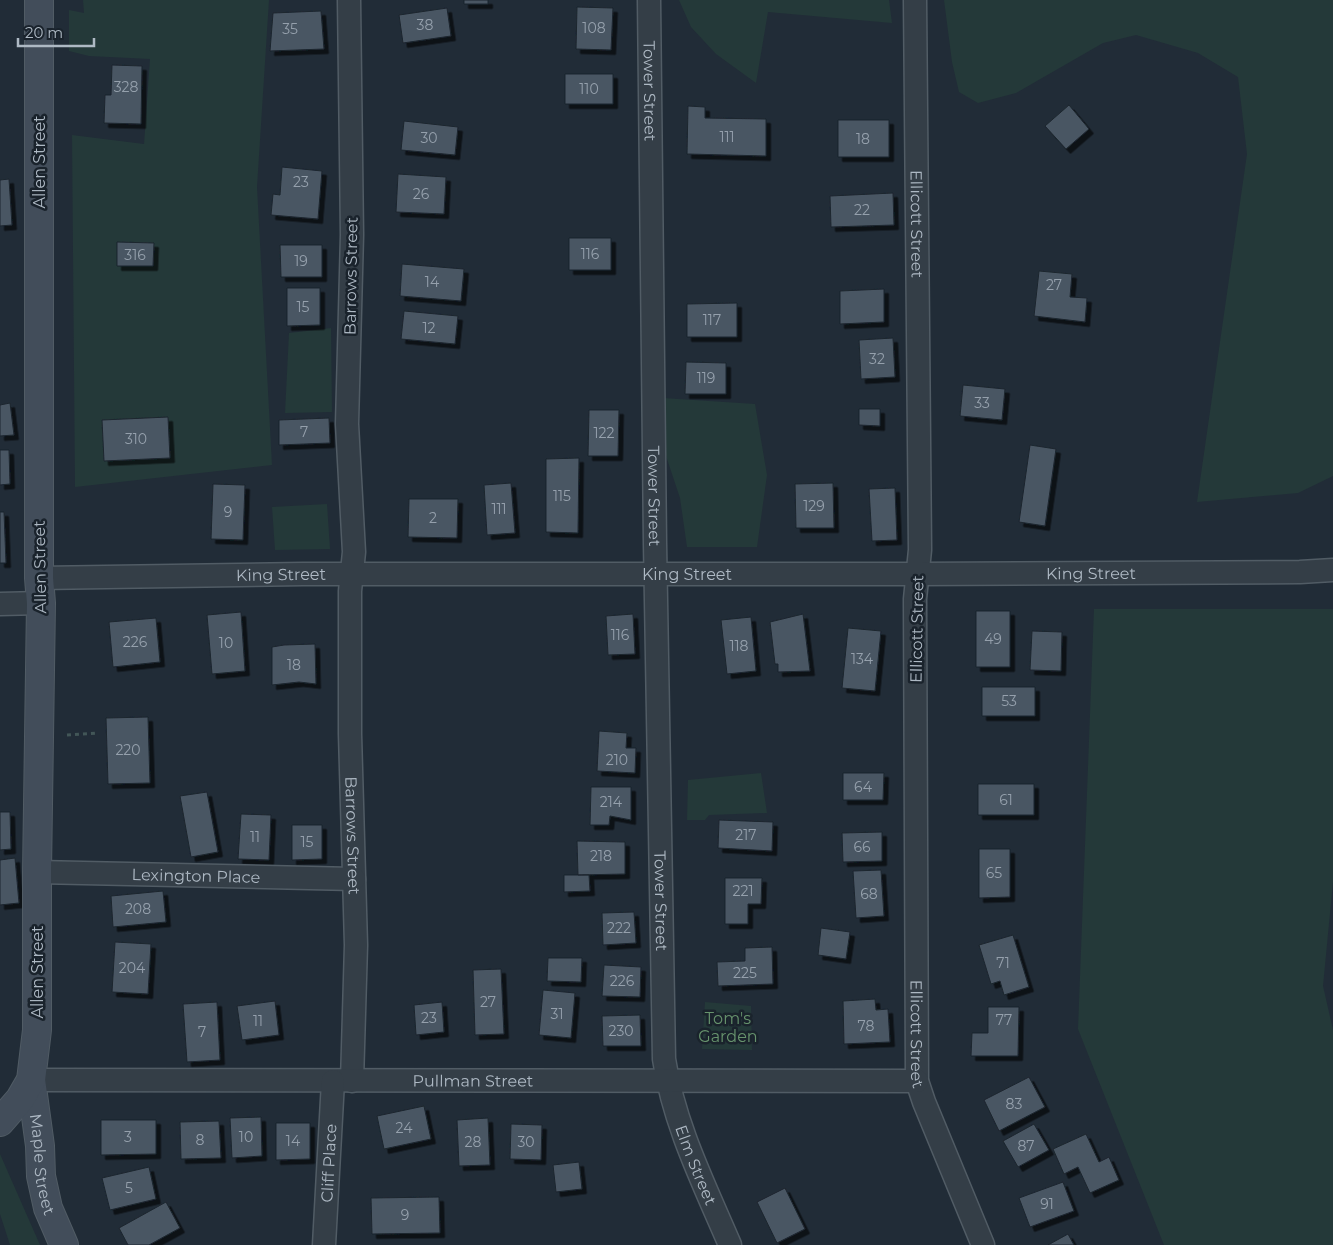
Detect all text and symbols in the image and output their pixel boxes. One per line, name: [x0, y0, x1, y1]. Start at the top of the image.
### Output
scale bar: [18, 15, 94, 47]
house number: 38: [417, 16, 433, 34]
house number: 108: [582, 19, 606, 37]
house number: 35: [282, 20, 298, 38]
text: 20 m: [25, 23, 63, 42]
street label: Tower Street: [640, 41, 660, 142]
house number: 328: [114, 78, 138, 96]
house number: 110: [579, 80, 599, 98]
street label: Allen Street: [30, 115, 49, 209]
house number: 111: [719, 128, 735, 146]
house number: 30: [420, 129, 438, 147]
house number: 18: [856, 130, 870, 148]
street label: Ellicott Street: [907, 170, 927, 279]
house number: 23: [293, 173, 309, 191]
house number: 26: [413, 185, 430, 203]
house number: 22: [854, 201, 870, 219]
street label: Barrows Street: [340, 216, 362, 335]
house number: 116: [581, 245, 600, 263]
house number: 316: [124, 246, 146, 264]
house number: 19: [294, 252, 308, 270]
house number: 14: [425, 273, 440, 291]
house number: 27: [1046, 276, 1062, 294]
house number: 15: [297, 298, 310, 316]
house number: 117: [703, 311, 721, 329]
house number: 12: [422, 319, 436, 337]
house number: 32: [869, 350, 885, 368]
house number: 119: [697, 369, 715, 387]
house number: 33: [974, 394, 990, 412]
house number: 7: [300, 423, 308, 441]
house number: 122: [594, 424, 615, 442]
house number: 310: [125, 430, 147, 448]
street label: Tower Street: [644, 446, 665, 547]
house number: 115: [553, 487, 571, 505]
house number: 129: [803, 497, 825, 515]
house number: 111: [491, 500, 507, 518]
house number: 9: [224, 503, 232, 521]
house number: 2: [429, 509, 437, 527]
street label: Allen Street: [30, 520, 50, 614]
street label: King Street: [1046, 563, 1137, 583]
street label: King Street: [236, 565, 327, 585]
street label: King Street: [642, 565, 733, 584]
street label: Ellicott Street: [907, 574, 927, 683]
house number: 116: [611, 626, 630, 644]
house number: 49: [984, 630, 1002, 648]
house number: 226: [123, 633, 148, 651]
house number: 10: [219, 634, 233, 652]
house number: 118: [729, 637, 749, 655]
house number: 134: [851, 650, 874, 668]
house number: 18: [287, 656, 301, 674]
house number: 53: [1001, 692, 1017, 710]
house number: 220: [115, 741, 141, 759]
house number: 210: [606, 751, 628, 769]
street label: Barrows Street: [342, 776, 364, 895]
house number: 64: [854, 778, 873, 796]
house number: 61: [999, 791, 1013, 809]
house number: 214: [600, 793, 623, 811]
house number: 217: [735, 826, 757, 844]
house number: 11: [250, 828, 260, 846]
house number: 15: [301, 833, 314, 851]
house number: 66: [853, 838, 871, 856]
house number: 218: [590, 847, 612, 865]
street label: Tower Street: [651, 850, 672, 952]
house number: 65: [986, 864, 1002, 882]
street label: Lexington Place: [132, 865, 260, 886]
house number: 221: [733, 882, 753, 900]
house number: 68: [860, 885, 878, 903]
house number: 208: [125, 900, 151, 918]
house number: 222: [607, 919, 631, 937]
street label: Allen Street: [28, 925, 47, 1019]
house number: 71: [996, 954, 1010, 972]
house number: 204: [119, 959, 146, 977]
house number: 225: [733, 964, 757, 982]
house number: 226: [610, 972, 635, 990]
street label: Ellicott Street: [907, 980, 928, 1091]
house number: 27: [480, 993, 496, 1011]
house number: 31: [551, 1005, 563, 1023]
house number: 23: [421, 1009, 437, 1027]
park label: Tom's Garden: [698, 1009, 758, 1046]
house number: 77: [996, 1011, 1012, 1029]
house number: 11: [253, 1012, 263, 1030]
house number: 78: [858, 1017, 875, 1035]
house number: 230: [608, 1022, 634, 1040]
house number: 7: [198, 1023, 206, 1041]
street label: Pullman Street: [413, 1071, 534, 1090]
house number: 83: [1006, 1095, 1023, 1113]
street label: Maple Street: [26, 1112, 60, 1218]
house number: 24: [396, 1119, 413, 1137]
street label: Elm Street: [672, 1122, 721, 1208]
street label: Cliff Place: [317, 1123, 340, 1203]
house number: 3: [124, 1128, 132, 1146]
house number: 10: [239, 1128, 253, 1146]
house number: 8: [196, 1131, 205, 1149]
house number: 14: [286, 1132, 301, 1150]
house number: 28: [465, 1133, 482, 1151]
house number: 30: [517, 1133, 535, 1151]
house number: 87: [1017, 1137, 1035, 1155]
house number: 5: [125, 1179, 133, 1197]
house number: 91: [1040, 1195, 1054, 1213]
house number: 9: [401, 1206, 409, 1224]

